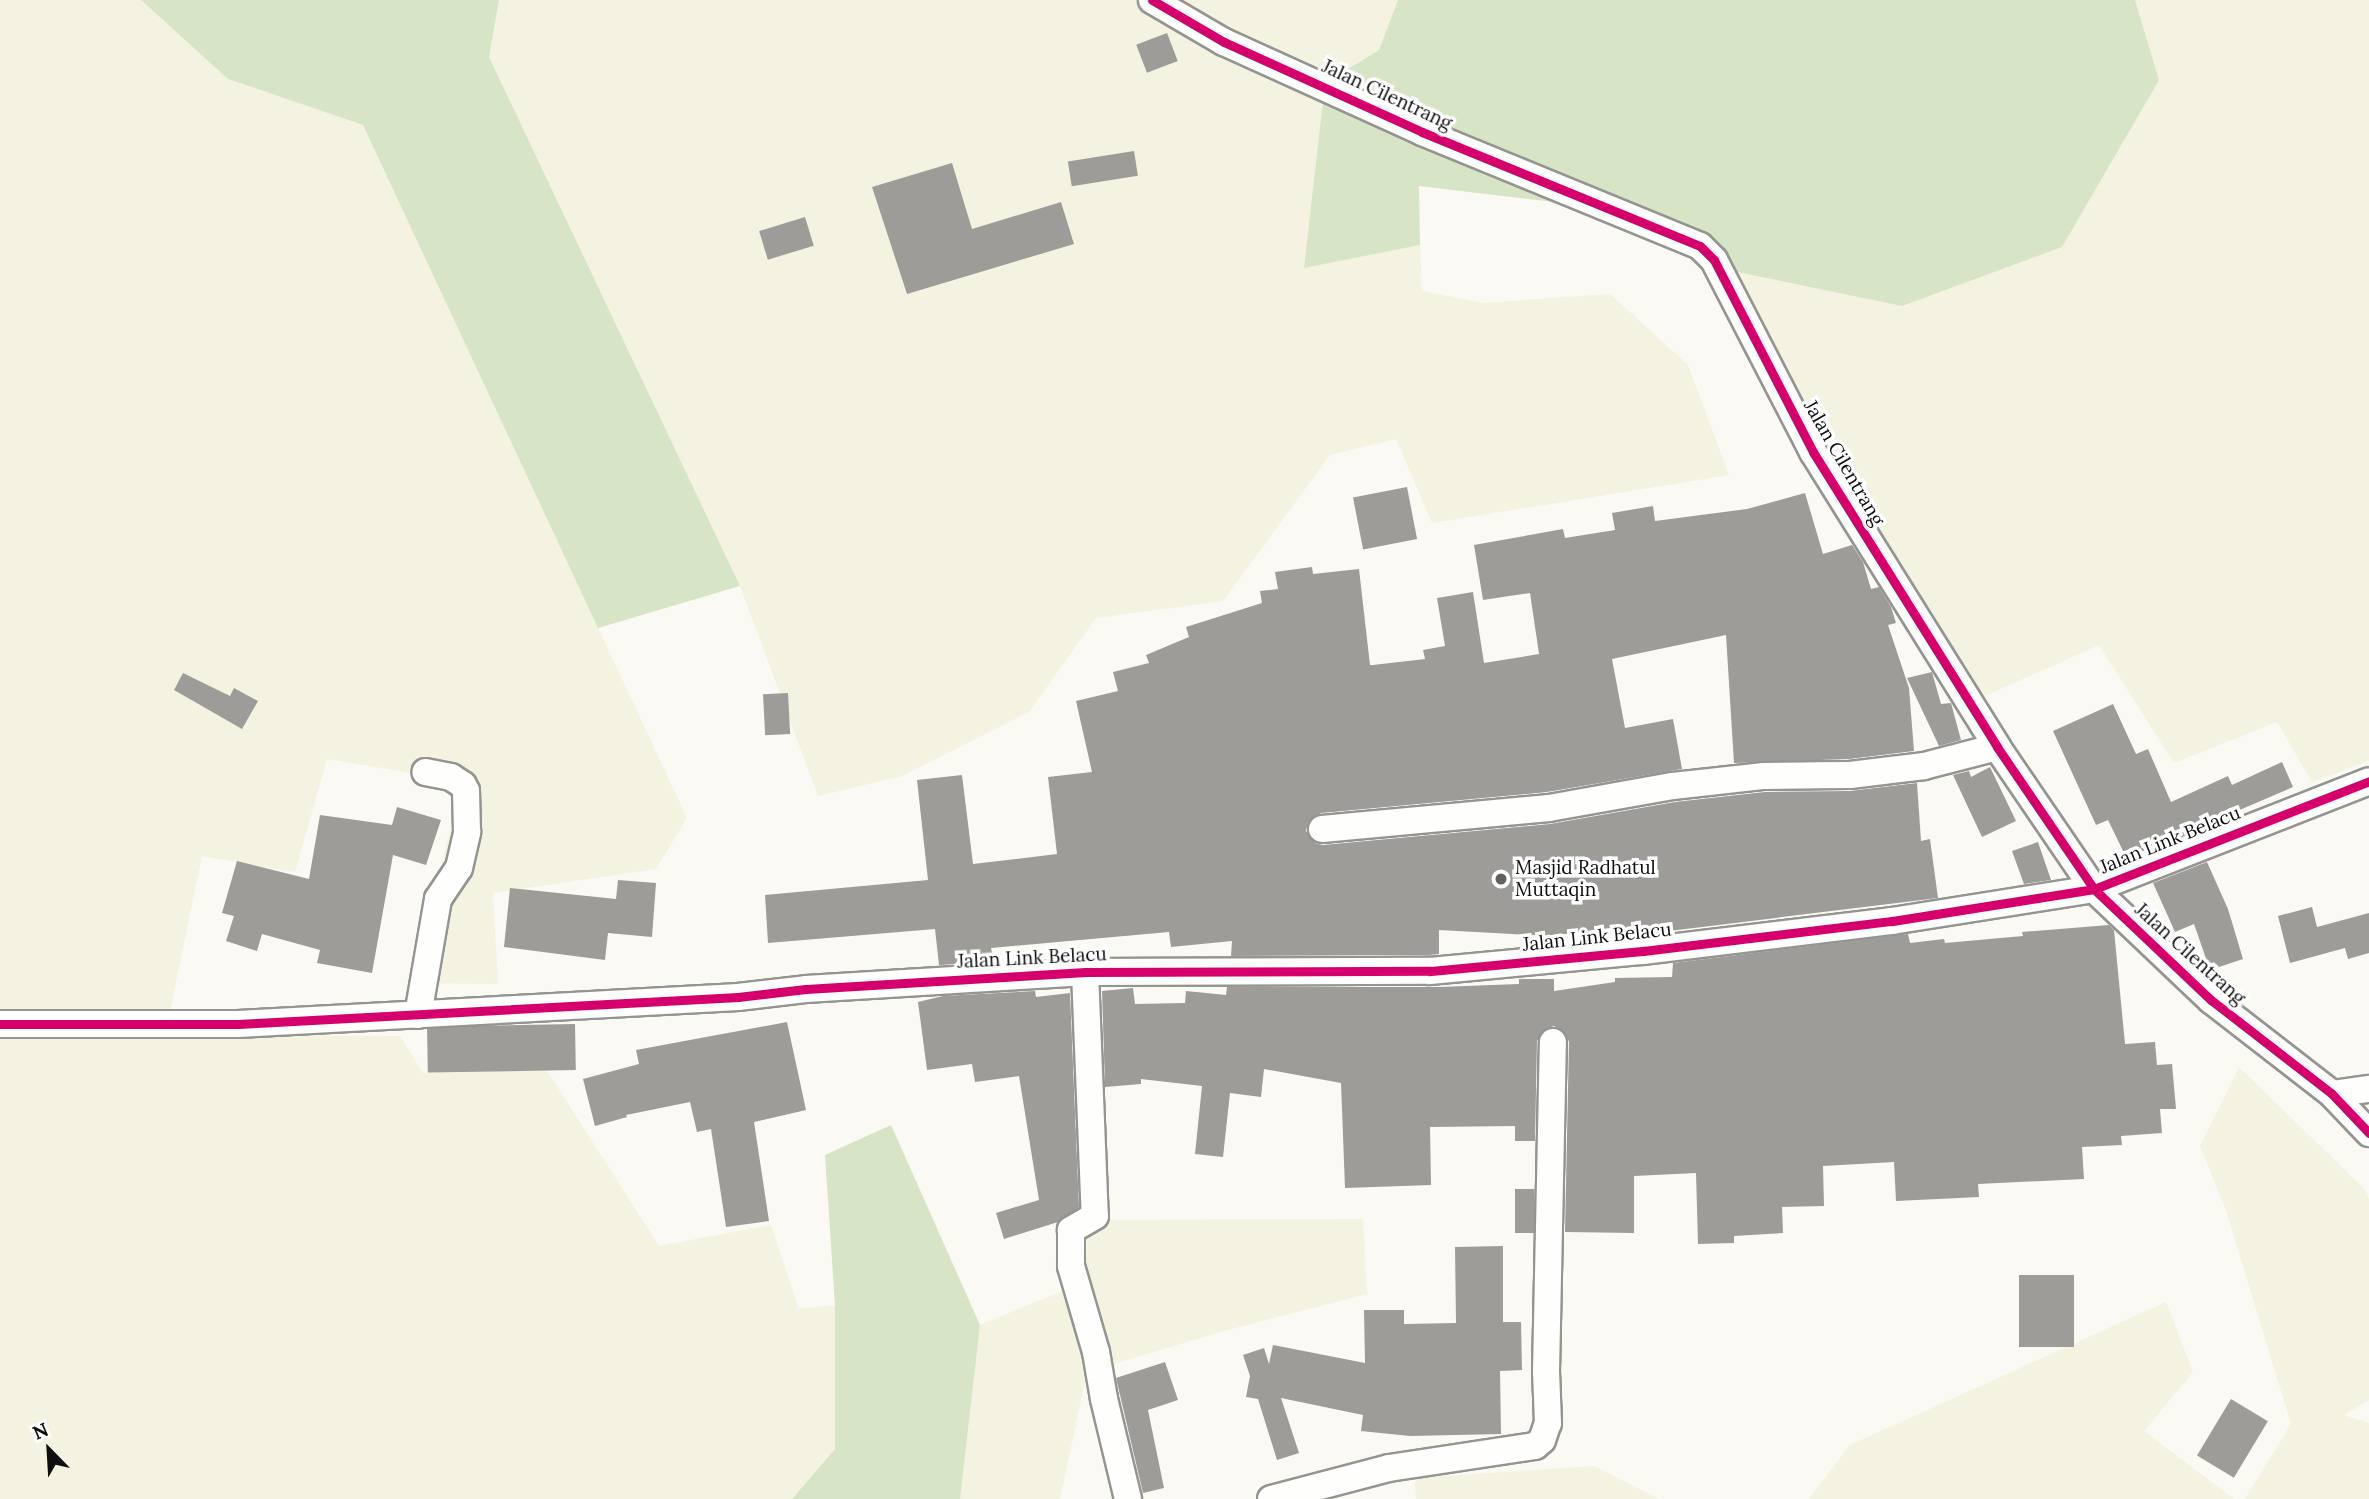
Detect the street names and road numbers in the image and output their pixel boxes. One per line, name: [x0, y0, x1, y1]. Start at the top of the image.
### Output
street label: Jalan Cilentrang: [1318, 55, 1456, 135]
street label: Jalan Cilentrang: [1799, 396, 1889, 530]
street label: Jalan Link Belacu: [2096, 801, 2244, 879]
street label: Jalan Cilentrang: [2130, 898, 2250, 1010]
street label: Jalan Link Belacu: [1521, 918, 1673, 956]
street label: Jalan Link Belacu: [957, 943, 1107, 973]

